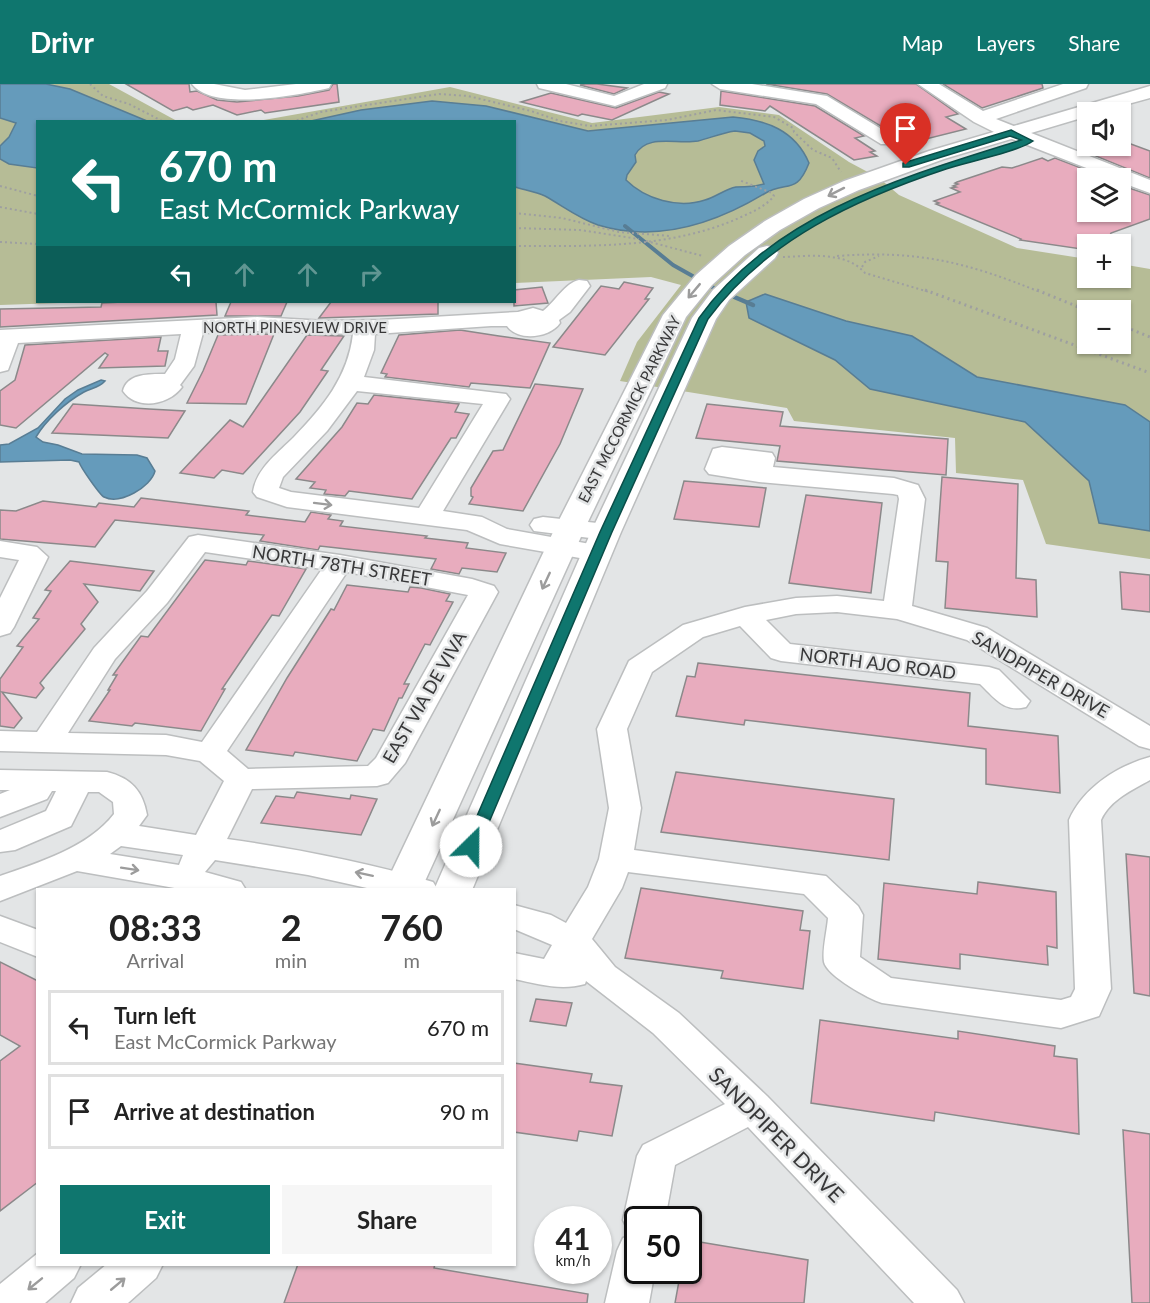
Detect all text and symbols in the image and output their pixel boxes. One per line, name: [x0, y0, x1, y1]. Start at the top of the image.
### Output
text: Drivr: [30, 25, 94, 59]
text: Map: [902, 30, 943, 55]
text: Layers: [976, 30, 1035, 55]
text: Share: [1068, 30, 1120, 55]
map controls: [1077, 102, 1131, 354]
button: sound: [1077, 102, 1131, 156]
pin: [880, 103, 931, 165]
icon: arrive: [889, 112, 922, 145]
text: 670 m: [159, 141, 277, 191]
icon: left: [60, 144, 138, 222]
button: layers: [1077, 168, 1131, 222]
one-way arrow: [828, 186, 845, 198]
text: East McCormick Parkway: [159, 192, 459, 225]
button: +: [1077, 234, 1131, 288]
icon: left: [165, 258, 198, 291]
icon: ahead: [228, 258, 261, 291]
icon: ahead: [291, 258, 324, 291]
icon: right: [354, 258, 387, 291]
one-way arrow: [687, 283, 701, 298]
button: −: [1077, 300, 1131, 354]
street label: EAST MCCORMICK PARKWAY: [574, 312, 684, 505]
street label: NORTH PINESVIEW DRIVE: [203, 318, 387, 336]
one-way arrow: [313, 498, 333, 509]
street label: NORTH 78TH STREET: [251, 540, 433, 590]
one-way arrow: [539, 571, 551, 589]
street label: SANDPIPER DRIVE: [969, 626, 1113, 722]
street label: EAST VIA DE VIVA: [377, 627, 471, 767]
street label: NORTH AJO ROAD: [799, 642, 957, 684]
one-way arrow: [430, 808, 441, 826]
position arrow: [439, 814, 503, 878]
one-way arrow: [120, 863, 139, 874]
one-way arrow: [355, 868, 375, 879]
text: 08:33: [109, 905, 202, 949]
text: 2: [281, 905, 302, 949]
text: 760: [380, 905, 443, 949]
text: Arrival: [127, 948, 184, 972]
text: min: [275, 948, 307, 972]
text: m: [403, 948, 420, 972]
text: Turn left: [114, 1002, 196, 1029]
icon: left: [63, 1011, 96, 1044]
text: 670 m: [427, 1014, 489, 1041]
text: East McCormick Parkway: [114, 1029, 336, 1053]
street label: SANDPIPER DRIVE: [704, 1061, 850, 1207]
icon: arrive: [63, 1095, 96, 1128]
text: Arrive at destination: [114, 1098, 315, 1125]
text: 90 m: [440, 1098, 489, 1125]
button: Exit: [60, 1185, 270, 1254]
button: Share: [282, 1185, 492, 1254]
speed limit sign: 50: [624, 1206, 702, 1284]
text: 41: [556, 1220, 590, 1256]
text: km/h: [555, 1251, 591, 1269]
one-way arrow: [27, 1277, 43, 1290]
one-way arrow: [110, 1277, 125, 1291]

